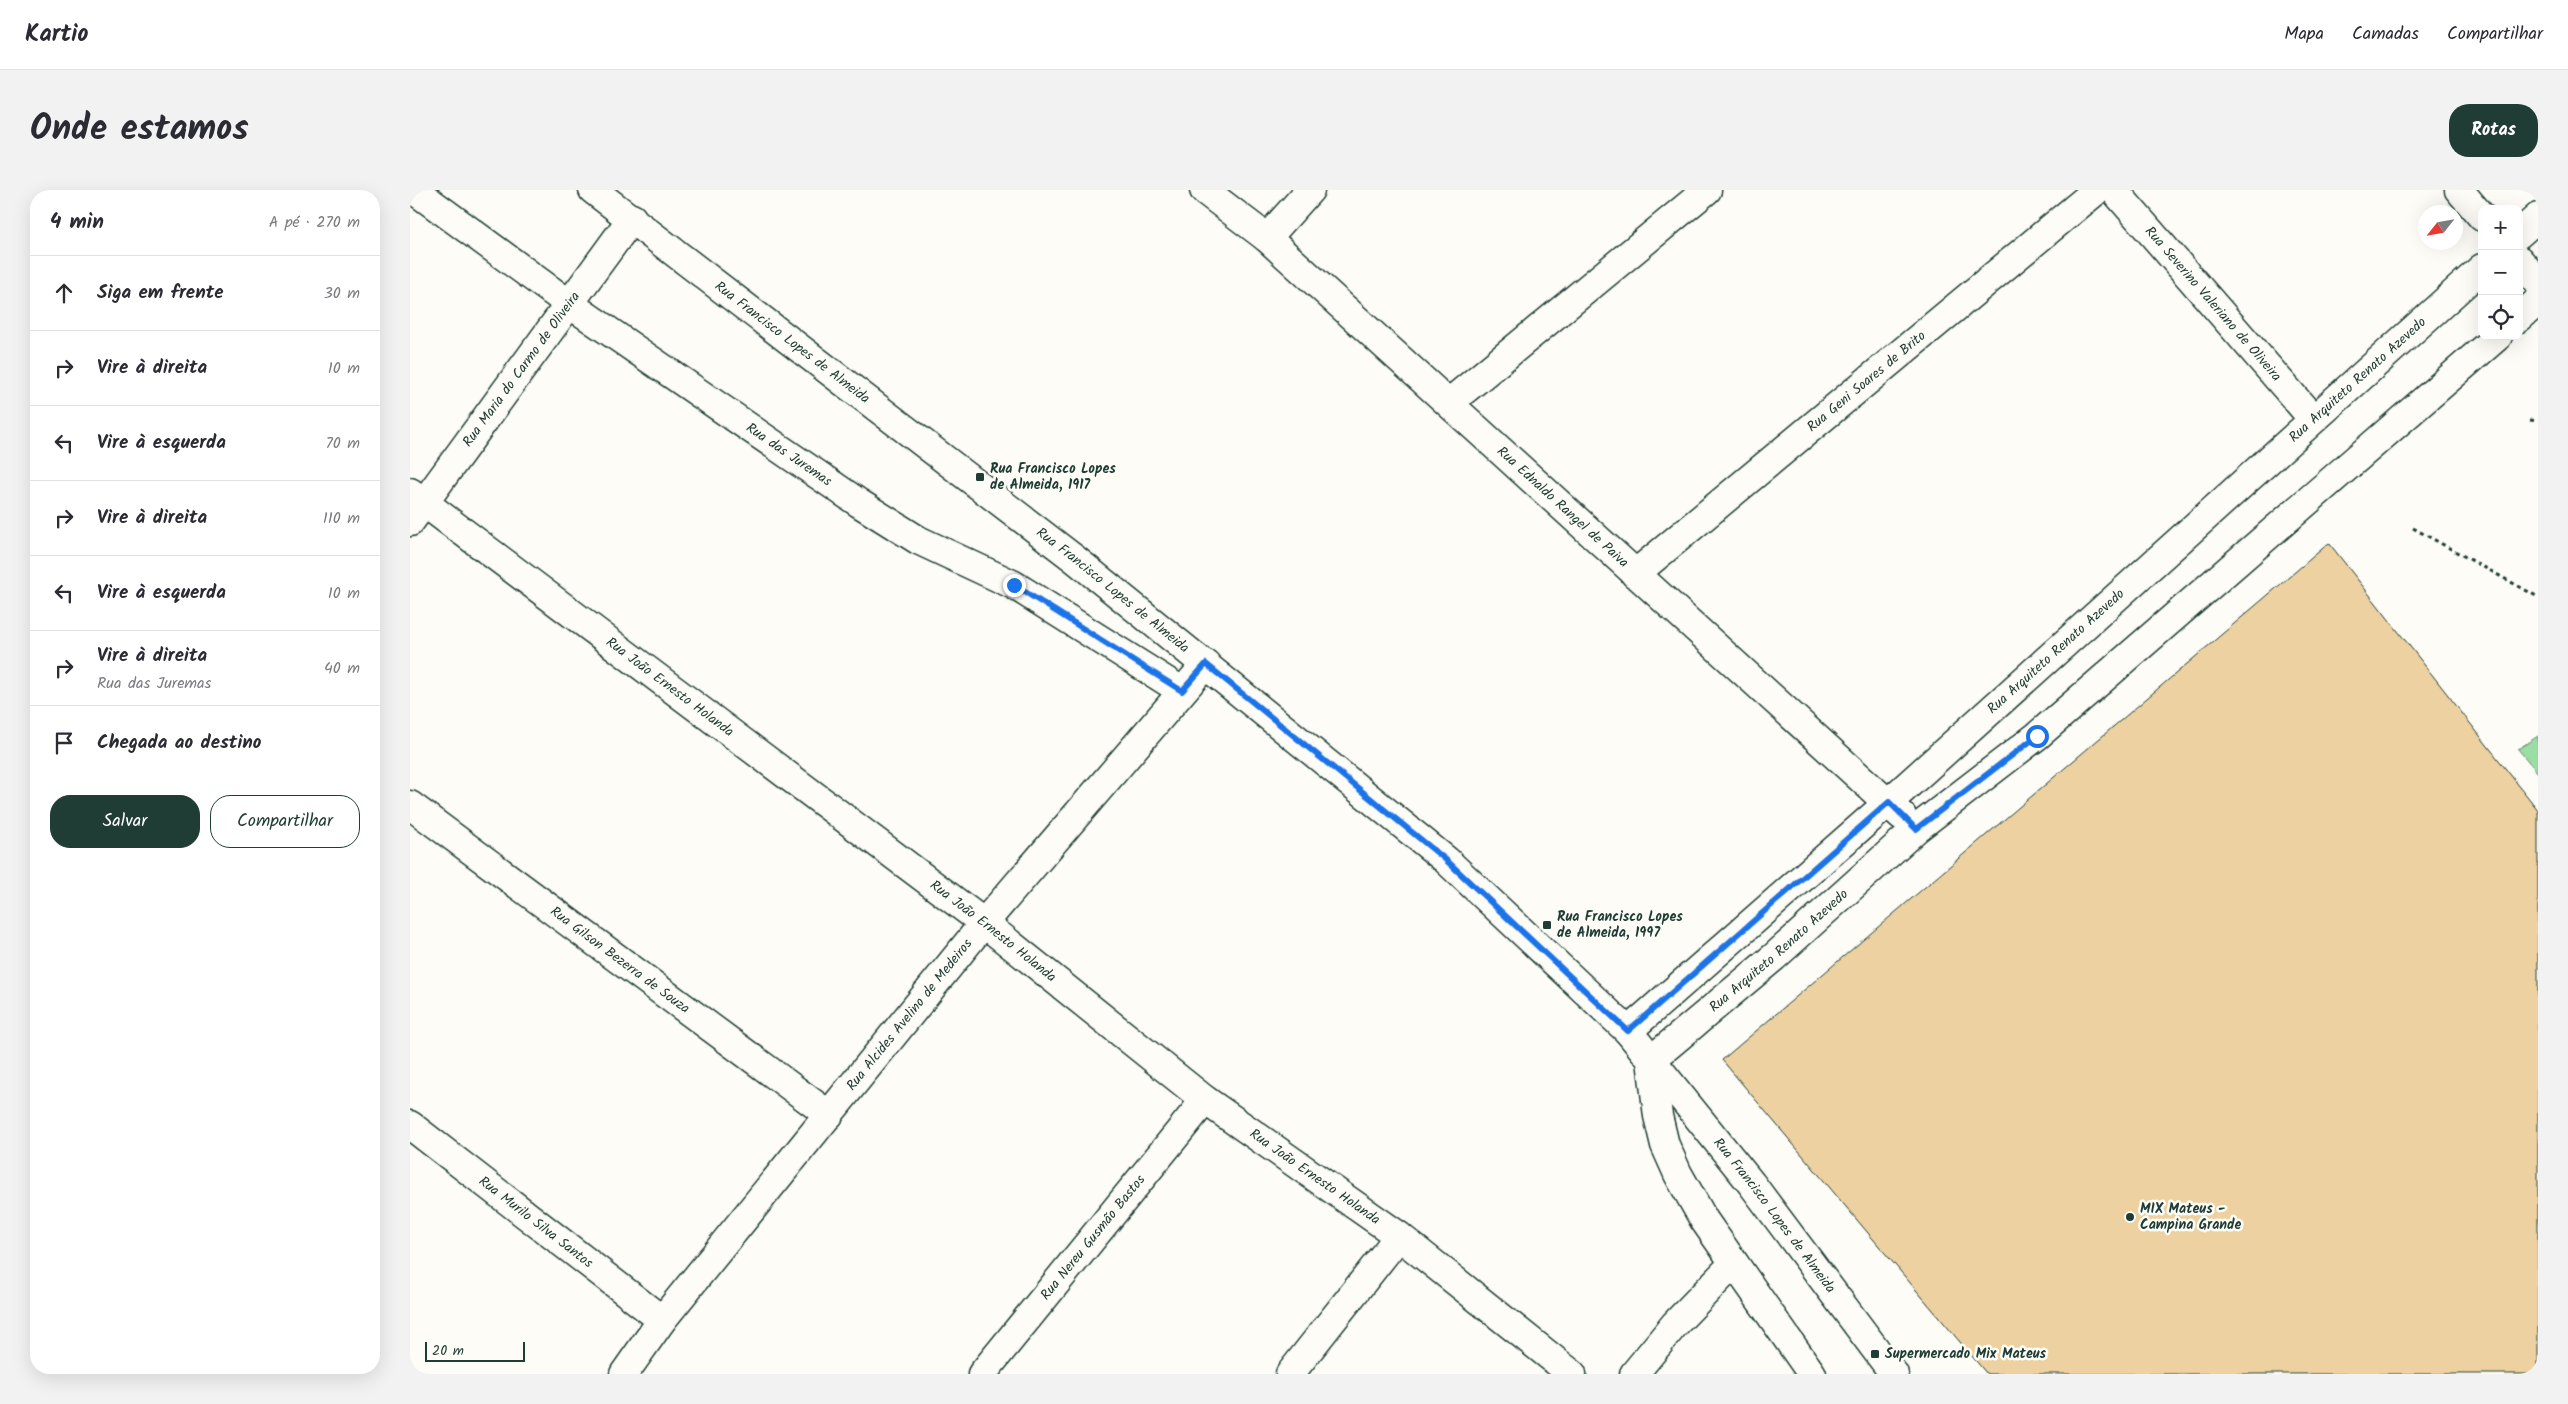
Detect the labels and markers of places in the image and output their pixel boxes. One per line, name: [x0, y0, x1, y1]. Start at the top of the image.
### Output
place label: Rua Francisco Lopes de Almeida, 1917: [990, 458, 1116, 496]
marker: Rua Francisco Lopes de Almeida, 1917: [974, 471, 986, 483]
place label: Rua Francisco Lopes de Almeida, 1997: [1557, 906, 1683, 944]
marker: Rua Francisco Lopes de Almeida, 1997: [1541, 919, 1553, 931]
place label: MIX Mateus - Campina Grande: [2140, 1198, 2242, 1236]
marker: MIX Mateus - Campina Grande: [2124, 1211, 2136, 1223]
place label: Supermercado Mix Mateus: [1885, 1343, 2047, 1365]
marker: Supermercado Mix Mateus: [1869, 1348, 1881, 1360]

